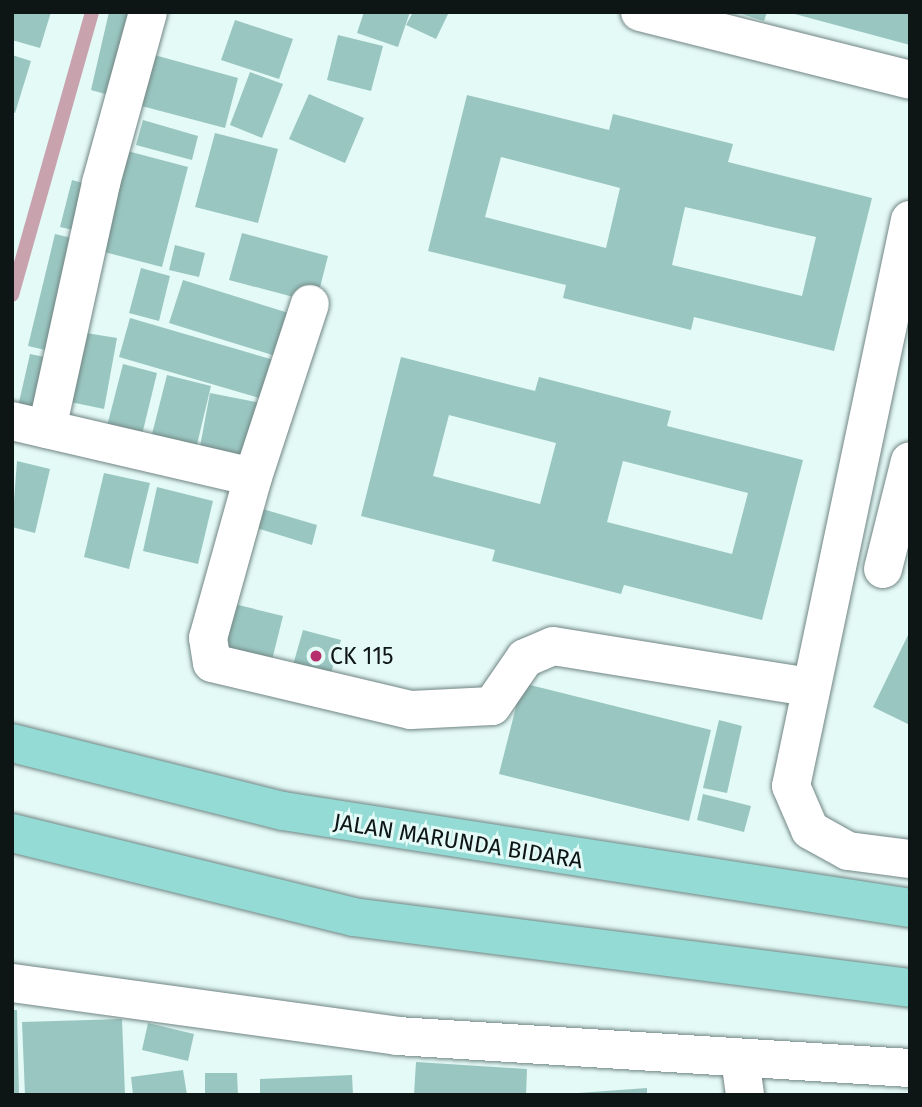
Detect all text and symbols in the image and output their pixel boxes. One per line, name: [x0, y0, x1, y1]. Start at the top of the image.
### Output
place label: CK 115: [330, 642, 394, 670]
marker: CK 115: [308, 648, 324, 664]
street label: JALAN MARUNDA BIDARA: [331, 808, 585, 874]

